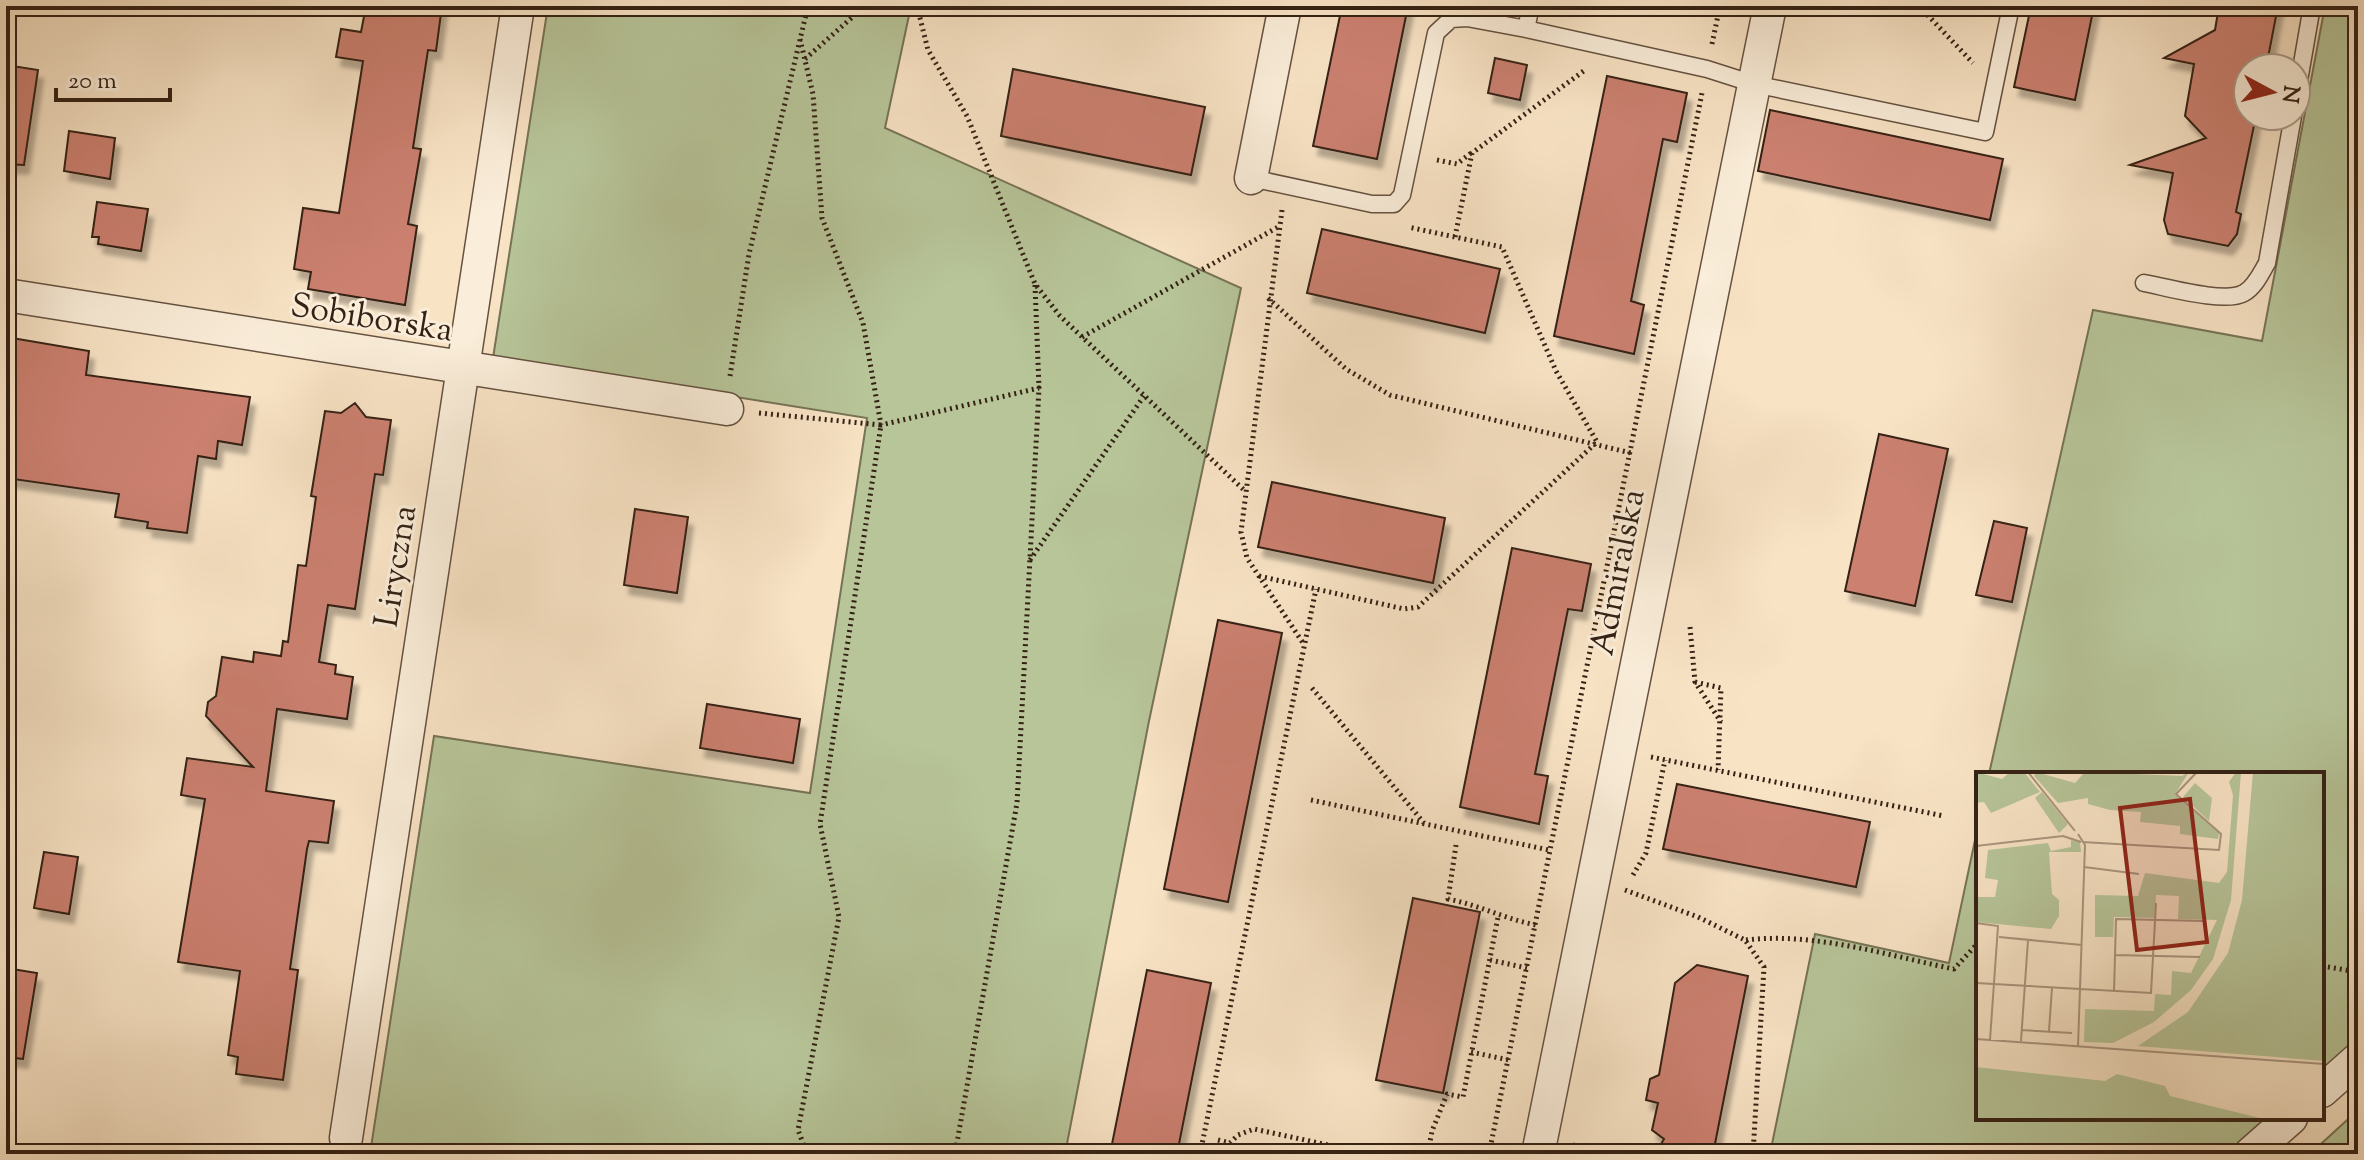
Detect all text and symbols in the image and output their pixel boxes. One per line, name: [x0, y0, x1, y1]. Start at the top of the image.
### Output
scale bar: [56, 52, 170, 102]
north arrow: [2232, 52, 2312, 132]
text: 20 m: [68, 65, 117, 99]
text: N: [2272, 83, 2306, 105]
street label: Sobiborska: [287, 282, 456, 356]
street label: Admiralska: [1579, 485, 1660, 660]
street label: Liryczna: [364, 502, 431, 631]
inset map: [1976, 772, 2324, 1120]

